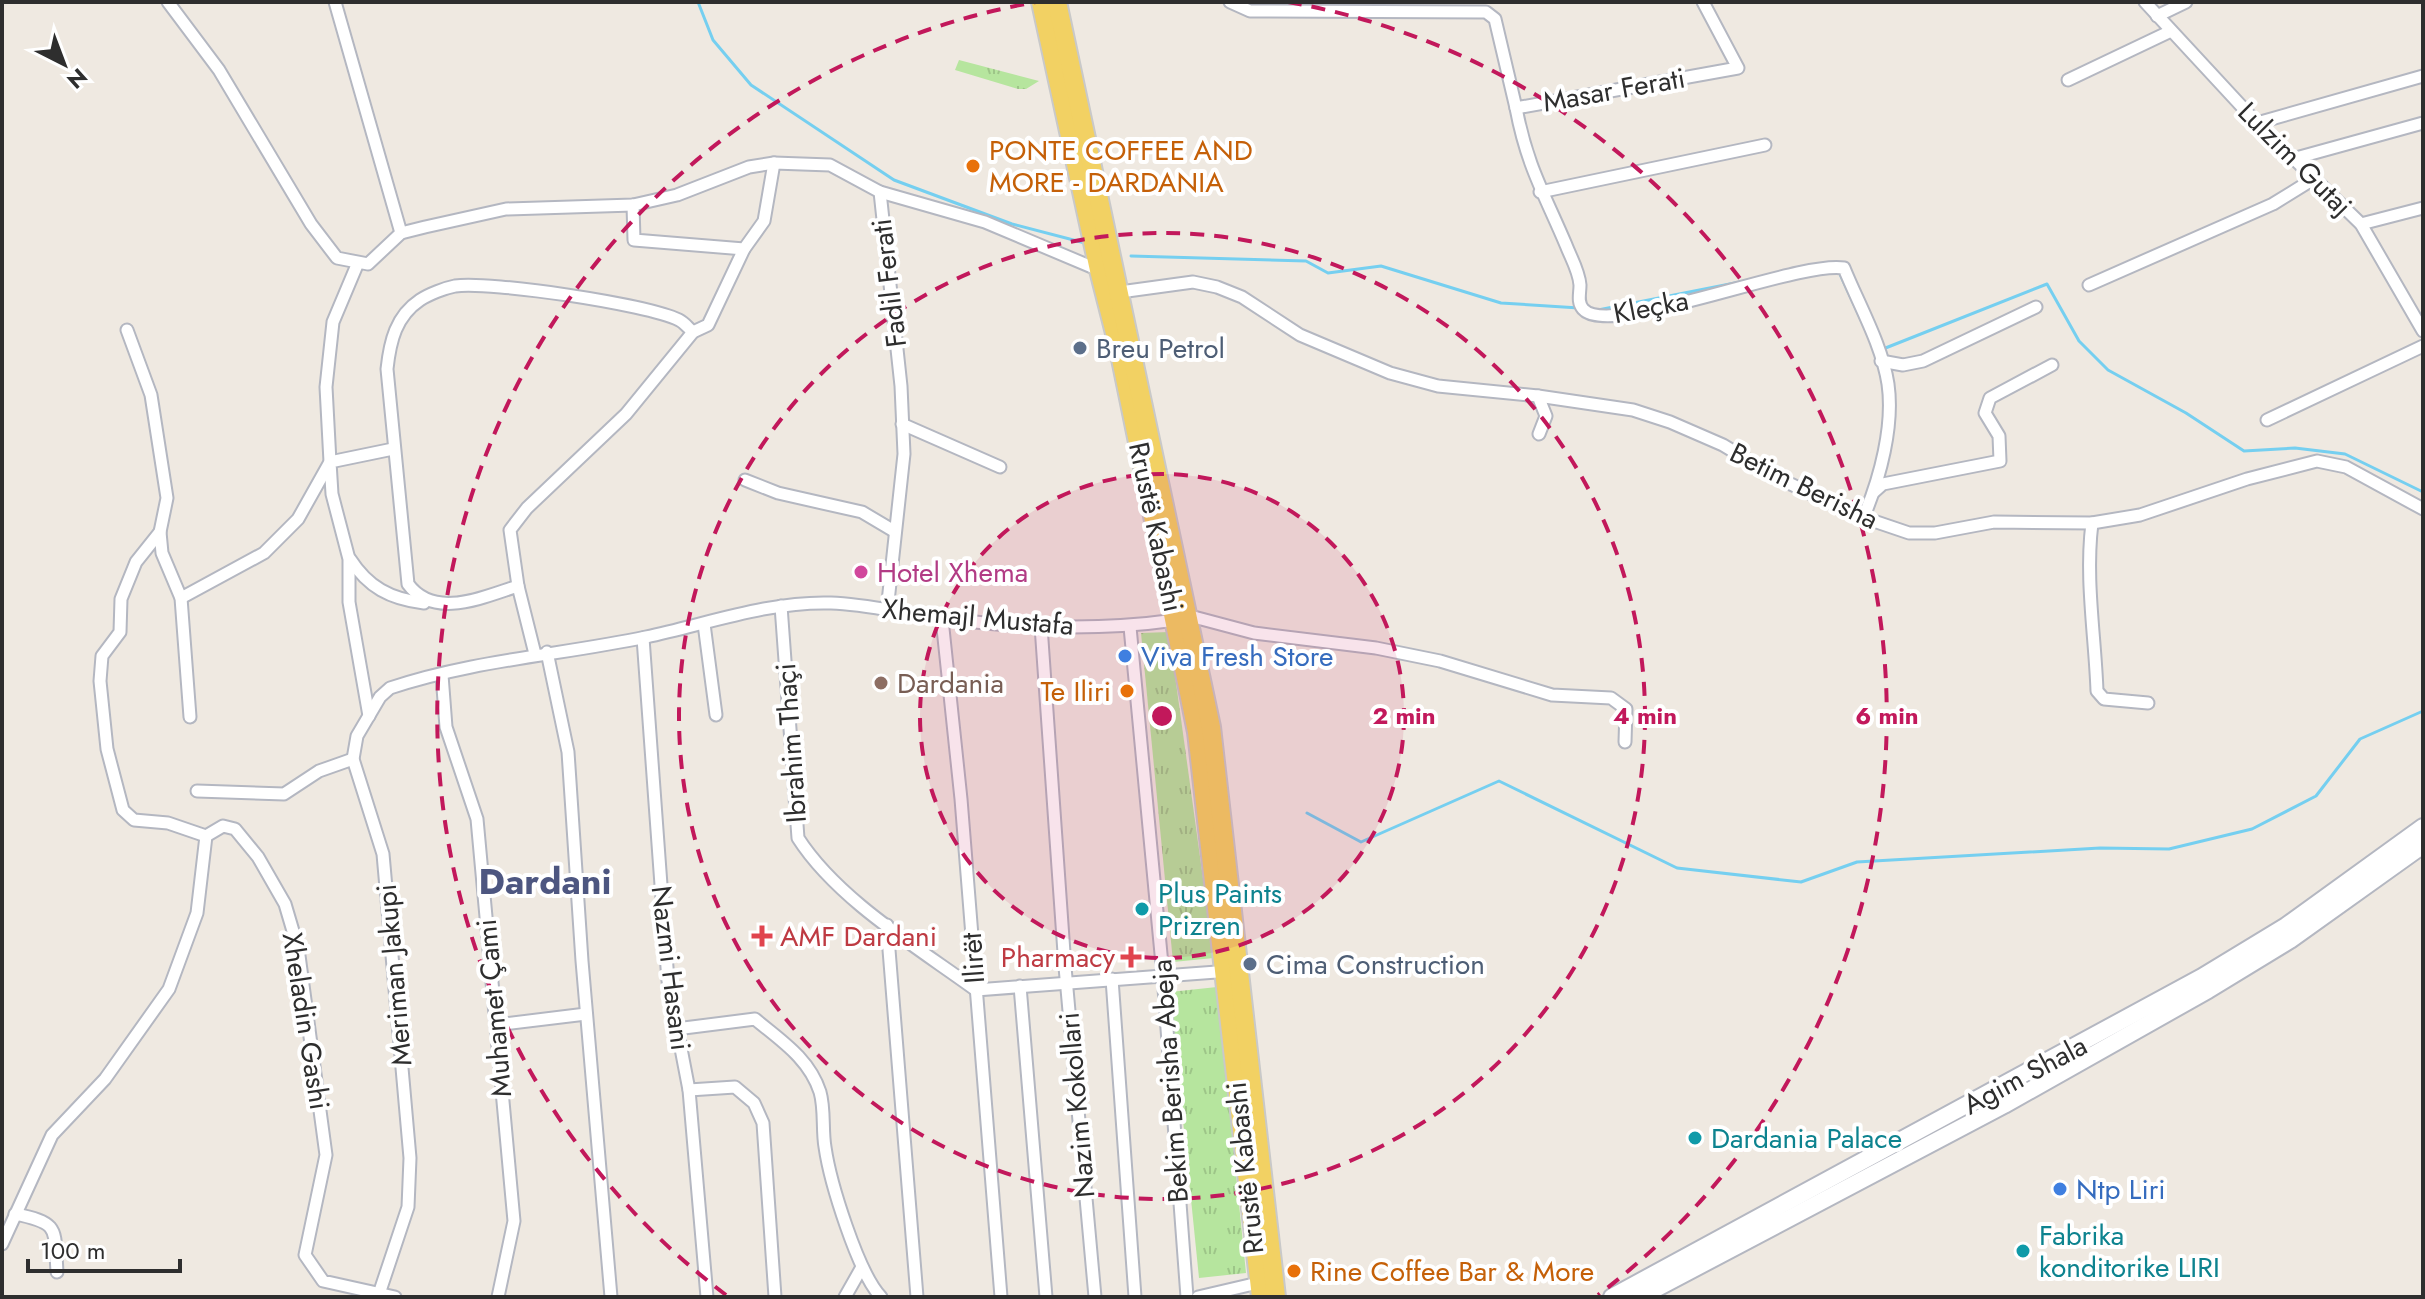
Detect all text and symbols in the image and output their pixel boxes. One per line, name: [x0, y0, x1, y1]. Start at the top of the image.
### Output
north arrow: [24, 24, 104, 104]
street label: Masar Ferati: [1540, 57, 1688, 123]
text: N: [60, 61, 95, 97]
street label: Lulzim Gutaj: [2228, 92, 2362, 226]
place label: PONTE COFFEE AND MORE - DARDANIA: [989, 130, 1253, 203]
marker: PONTE COFFEE AND MORE - DARDANIA: [964, 157, 982, 175]
street label: Fadil Ferati: [861, 216, 917, 350]
street label: Kleçka: [1610, 280, 1692, 334]
place label: Breu Petrol: [1096, 328, 1225, 369]
marker: Breu Petrol: [1071, 339, 1089, 357]
street label: Betim Berisha: [1723, 432, 1885, 540]
street label: Rrustë Kabashi: [1118, 438, 1194, 616]
place label: Hotel Xhema: [877, 552, 1028, 593]
marker: Hotel Xhema: [852, 563, 870, 581]
street label: Xhemajl Mustafa: [881, 588, 1075, 646]
place label: Viva Fresh Store: [1141, 636, 1333, 677]
marker: Viva Fresh Store: [1116, 647, 1134, 665]
street label: Ibrahim Thaçi: [765, 662, 817, 824]
place label: Dardania: [897, 663, 1004, 704]
place label: Te Iliri: [1040, 671, 1111, 712]
marker: Dardania: [872, 674, 890, 692]
marker: Te Iliri: [1118, 682, 1136, 700]
text: 2 min: [1372, 698, 1436, 733]
text: 4 min: [1613, 698, 1677, 733]
text: 6 min: [1855, 698, 1919, 733]
centre of rings: [1148, 702, 1176, 730]
district label: Dardani: [479, 855, 611, 907]
place label: Plus Paints Prizren: [1158, 873, 1282, 946]
street label: Meriman Jakupi: [366, 882, 422, 1068]
street label: Nazmi Hasani: [641, 883, 701, 1053]
marker: Plus Paints Prizren: [1133, 900, 1151, 918]
place label: AMF Dardani: [780, 916, 937, 957]
street label: Muhamet Çami: [466, 917, 522, 1099]
marker: AMF Dardani: [751, 925, 773, 947]
street label: Xheladin Gashi: [272, 929, 340, 1113]
street label: Ilirët: [951, 931, 995, 985]
place label: Pharmacy: [1001, 937, 1116, 978]
place label: Cima Construction: [1266, 944, 1485, 985]
marker: Pharmacy: [1122, 948, 1140, 966]
marker: Cima Construction: [1241, 955, 1259, 973]
street label: Bekim Berisha Abeja: [1141, 958, 1199, 1204]
street label: Nazim Kokollari: [1048, 1010, 1106, 1200]
street label: Agim Shala: [1956, 1025, 2094, 1125]
street label: Rrustë Kabashi: [1216, 1080, 1274, 1256]
place label: Dardania Palace: [1711, 1118, 1902, 1159]
marker: Dardania Palace: [1686, 1129, 1704, 1147]
place label: Ntp Liri: [2076, 1169, 2166, 1210]
marker: Ntp Liri: [2051, 1180, 2069, 1198]
place label: Fabrika konditorike LIRI: [2039, 1215, 2220, 1288]
scale bar: [28, 1223, 180, 1273]
text: 100 m: [40, 1233, 106, 1268]
marker: Fabrika konditorike LIRI: [2014, 1242, 2032, 1260]
place label: Rine Coffee Bar & More: [1310, 1251, 1594, 1292]
marker: Rine Coffee Bar & More: [1285, 1262, 1303, 1280]

